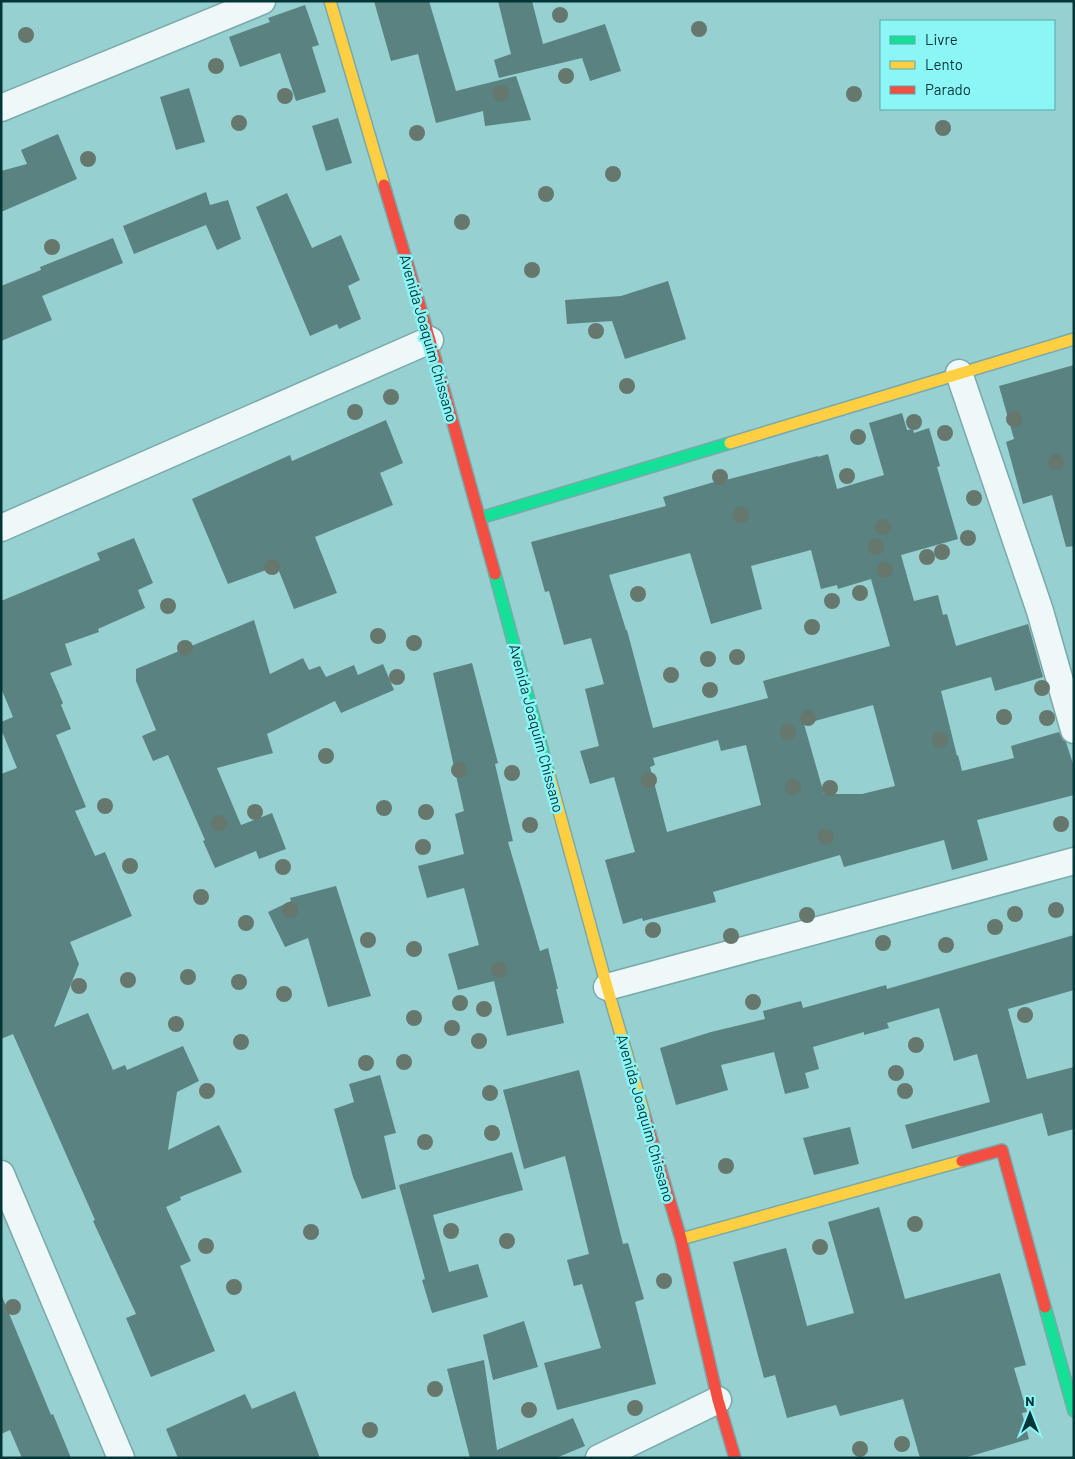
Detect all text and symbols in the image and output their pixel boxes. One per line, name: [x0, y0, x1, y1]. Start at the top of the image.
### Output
legend: [880, 20, 1055, 110]
text: Livre: [925, 30, 958, 48]
text: Lento: [925, 55, 963, 73]
text: Parado: [925, 80, 971, 98]
street label: Avenida Joaquim Chissano: [396, 252, 462, 424]
street label: Avenida Joaquim Chissano: [506, 642, 568, 814]
street label: Avenida Joaquim Chissano: [613, 1032, 679, 1204]
north arrow: [1005, 1389, 1055, 1439]
text: N: [1025, 1392, 1035, 1409]

